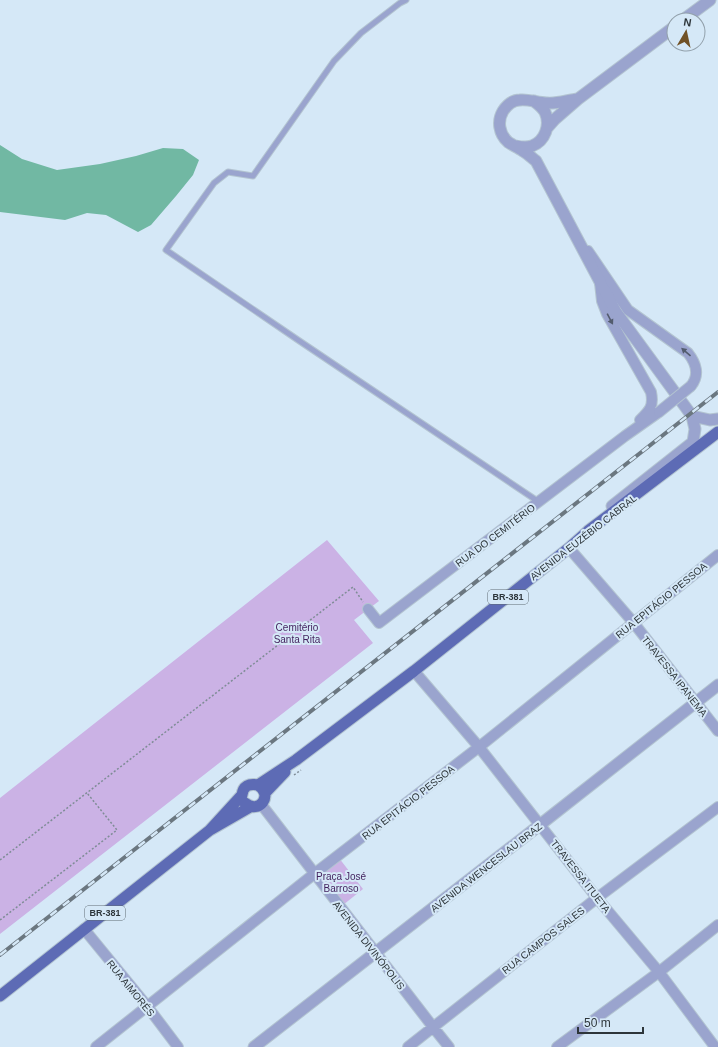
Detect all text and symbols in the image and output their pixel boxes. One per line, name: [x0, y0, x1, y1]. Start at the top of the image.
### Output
north arrow: [666, 12, 706, 52]
text: N: [683, 16, 692, 29]
one-way arrow: [607, 313, 613, 325]
one-way arrow: [681, 347, 691, 357]
street label: AVENIDA EUZÉBIO CABRAL: [527, 491, 639, 582]
street label: RUA DO CEMITÉRIO: [453, 501, 537, 569]
street label: RUA EPITÁCIO PESSOA: [613, 559, 709, 641]
road number: BR-381: [488, 590, 528, 604]
park label: Cemitério Santa Rita: [274, 622, 321, 645]
street label: TRAVESSA IPANEMA: [640, 634, 710, 719]
street label: RUA EPITÁCIO PESSOA: [359, 762, 457, 842]
street label: AVENIDA WENCESLAU BRAZ: [428, 821, 544, 914]
street label: TRAVESSA ITUETA: [549, 838, 613, 915]
park label: Praça José Barroso: [316, 871, 366, 894]
street label: AVENIDA DIVINÓPOLIS: [331, 898, 408, 992]
street label: RUA CAMPOS SALES: [500, 905, 587, 976]
road number: BR-381: [85, 906, 125, 920]
street label: RUA AIMORÉS: [105, 957, 158, 1019]
scale bar: [578, 1009, 643, 1035]
text: 50 m: [584, 1016, 611, 1030]

